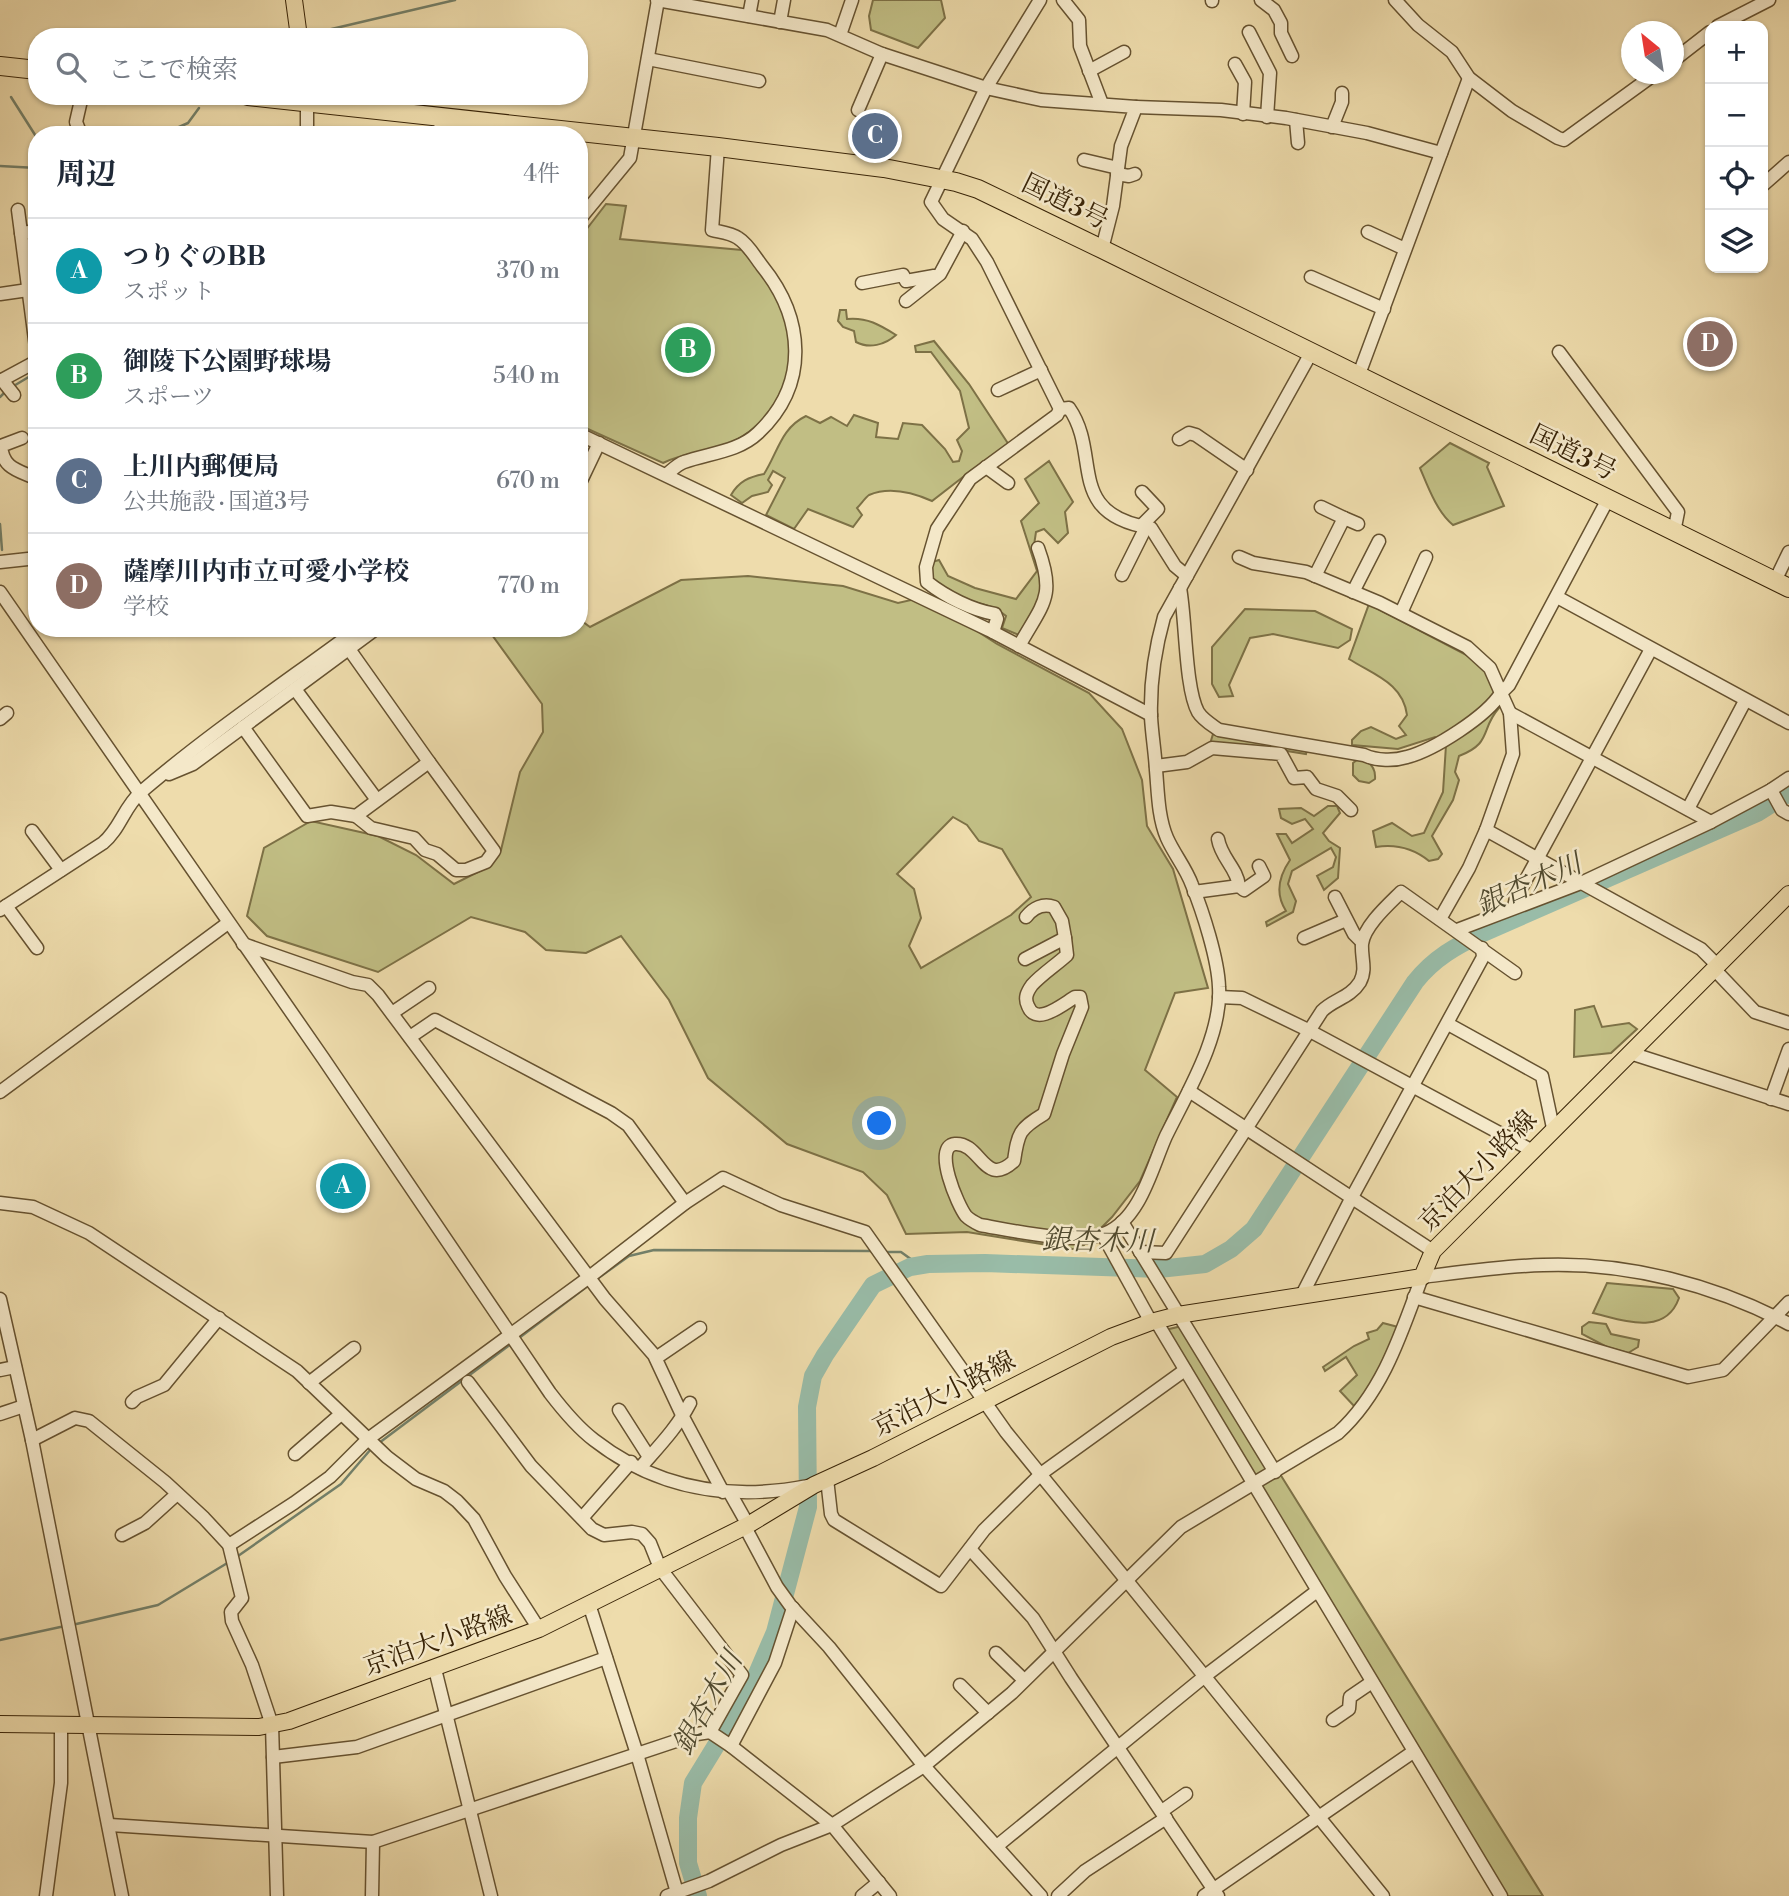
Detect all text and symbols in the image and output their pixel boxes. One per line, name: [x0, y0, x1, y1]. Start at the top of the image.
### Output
north arrow: [1621, 21, 1684, 84]
map controls: [1705, 21, 1768, 273]
button: +: [1705, 21, 1768, 84]
search box: [28, 28, 588, 105]
icon: search: [52, 48, 90, 86]
text: ここで検索: [108, 54, 238, 86]
button: −: [1705, 84, 1768, 147]
pin: C: [852, 110, 898, 162]
button: locate: [1705, 147, 1768, 210]
text: 周辺: [56, 156, 116, 194]
text: 4件: [523, 160, 560, 188]
street label: 国道3号: [1016, 167, 1114, 237]
button: layers: [1705, 210, 1768, 273]
text: つりぐのBB: [123, 241, 266, 273]
text: A: [71, 257, 87, 285]
text: 370 m: [497, 257, 560, 285]
text: スポット: [123, 278, 215, 306]
pin: D: [1687, 318, 1733, 370]
pin: B: [665, 324, 711, 376]
text: 御陵下公園野球場: [123, 346, 331, 378]
text: B: [70, 362, 88, 390]
text: 540 m: [493, 362, 560, 390]
text: スポーツ: [123, 383, 214, 411]
street label: 国道3号: [1524, 418, 1622, 488]
text: 上川内郵便局: [123, 451, 279, 483]
text: C: [71, 467, 87, 495]
text: 670 m: [496, 467, 560, 495]
text: 公共施設 · 国道3号: [123, 488, 310, 516]
text: 薩摩川内市立可愛小学校: [123, 556, 409, 588]
text: D: [70, 572, 88, 600]
text: 770 m: [497, 572, 560, 600]
text: 学校: [123, 593, 169, 621]
water label: 銀杏木川: [1471, 845, 1590, 924]
street label: 京泊大小路線: [1412, 1104, 1544, 1238]
your location: [862, 1106, 896, 1140]
pin: A: [320, 1160, 366, 1212]
water label: 銀杏木川: [1042, 1223, 1157, 1260]
street label: 京泊大小路線: [867, 1344, 1021, 1444]
street label: 京泊大小路線: [359, 1599, 517, 1683]
water label: 銀杏木川: [666, 1643, 752, 1760]

